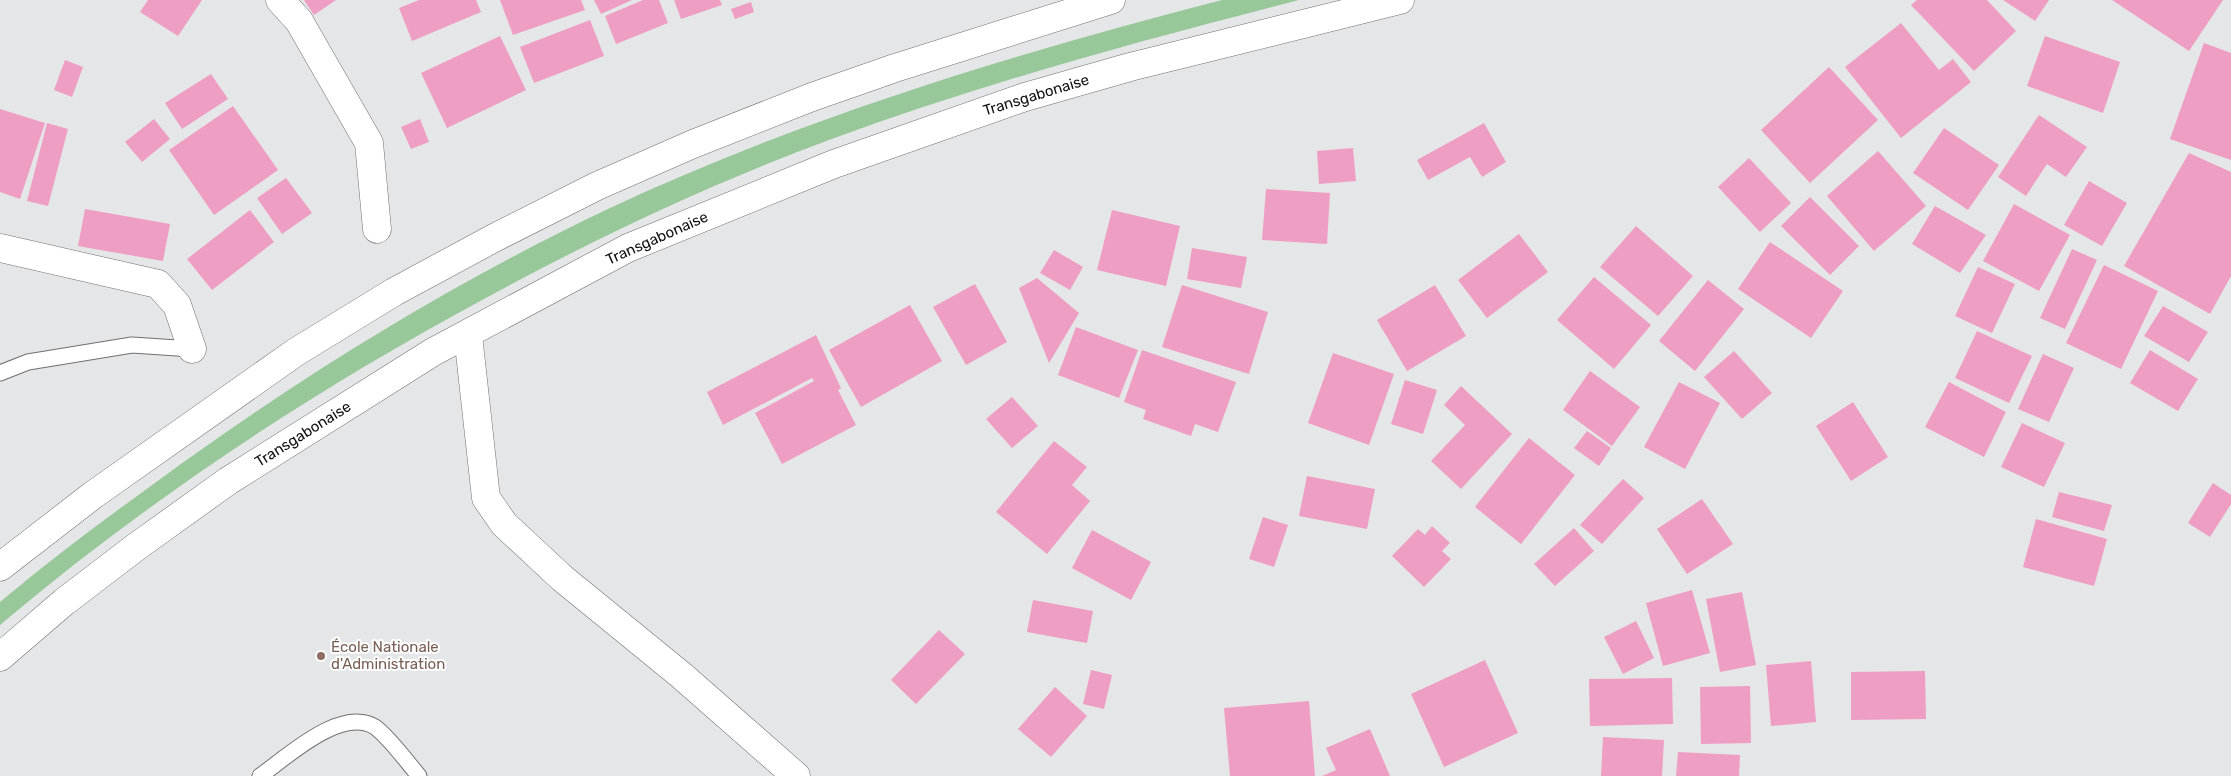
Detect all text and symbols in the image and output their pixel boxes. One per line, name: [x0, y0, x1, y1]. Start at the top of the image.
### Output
street label: Transgabonaise: [981, 70, 1091, 120]
street label: Transgabonaise: [603, 207, 711, 269]
street label: Transgabonaise: [252, 397, 354, 471]
place label: École Nationale d'Administration: [331, 638, 445, 673]
marker: École Nationale d'Administration: [315, 650, 327, 662]

